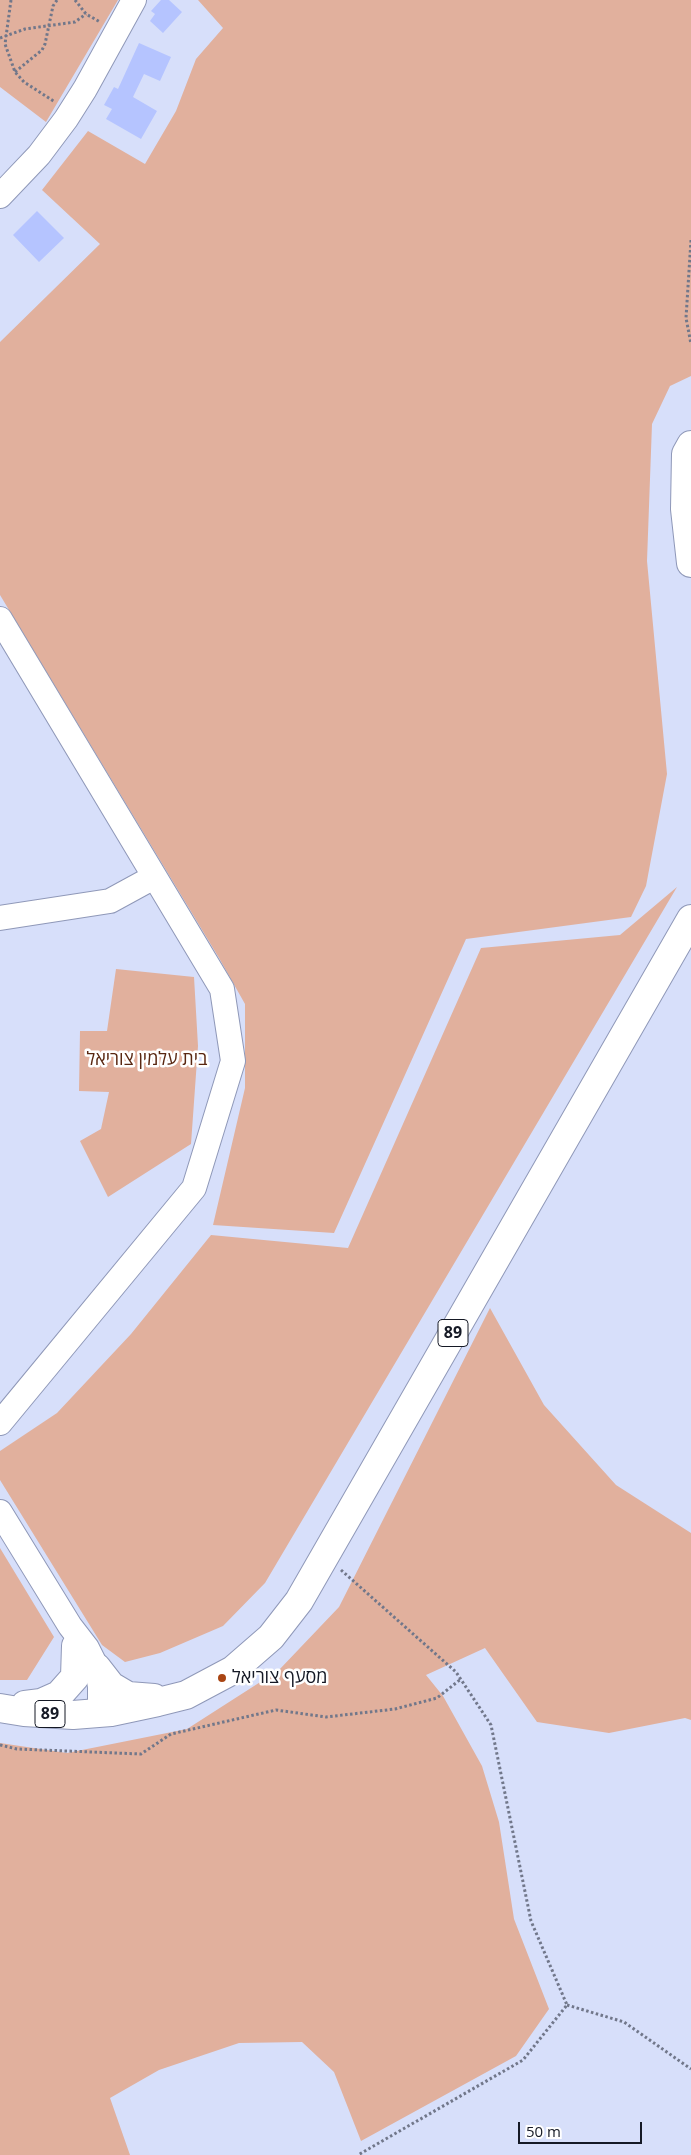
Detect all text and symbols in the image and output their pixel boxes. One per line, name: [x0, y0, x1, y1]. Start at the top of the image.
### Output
park label: בית עלמין צוריאל: [86, 1049, 208, 1071]
road number: 89: [438, 1320, 468, 1346]
place label: מסעף צוריאל: [232, 1667, 327, 1689]
marker: מסעף צוריאל: [216, 1672, 228, 1684]
road number: 89: [35, 1700, 65, 1728]
scale bar: [521, 2112, 645, 2144]
text: 50 m: [526, 2121, 561, 2141]

